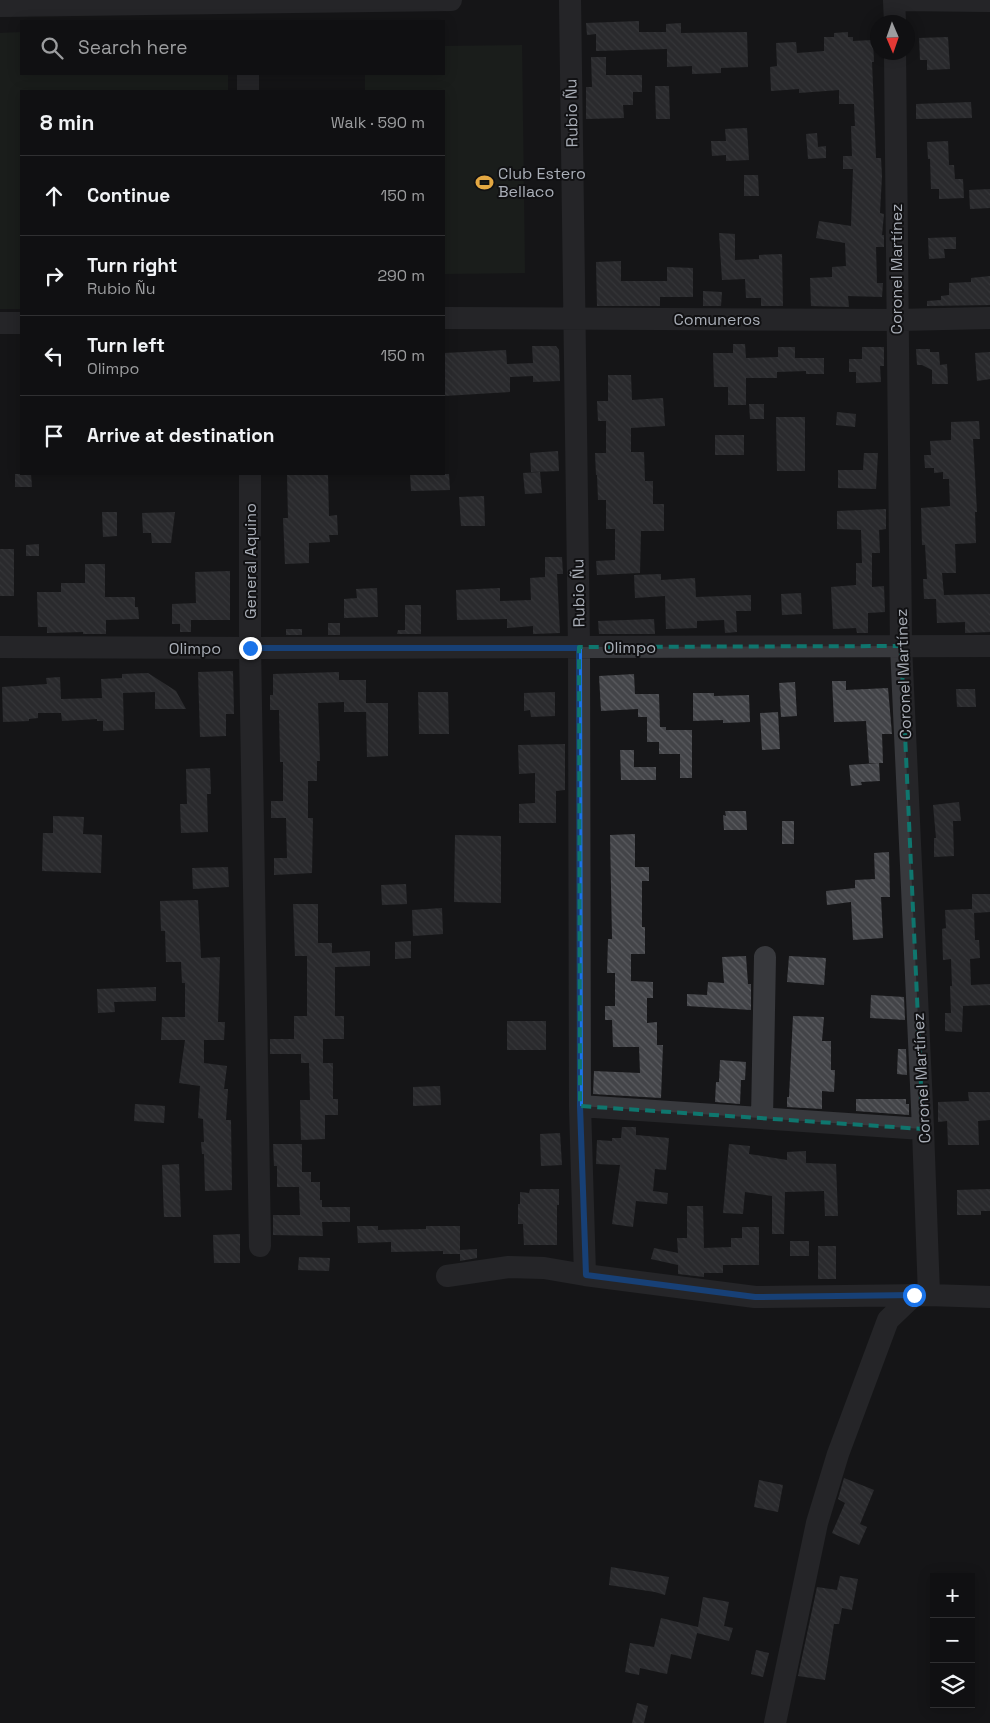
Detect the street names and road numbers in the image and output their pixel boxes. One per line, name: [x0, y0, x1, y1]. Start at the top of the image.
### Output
street label: Rubio Ñu: [560, 79, 583, 147]
street label: Coronel Martínez: [886, 204, 907, 334]
street label: Comuneros: [674, 309, 760, 330]
street label: General Aquino: [240, 503, 261, 619]
street label: Rubio Ñu: [567, 559, 590, 627]
street label: Coronel Martínez: [891, 608, 916, 740]
street label: Olimpo: [604, 637, 656, 658]
street label: Olimpo: [169, 638, 221, 659]
street label: Coronel Martínez: [908, 1012, 935, 1144]

